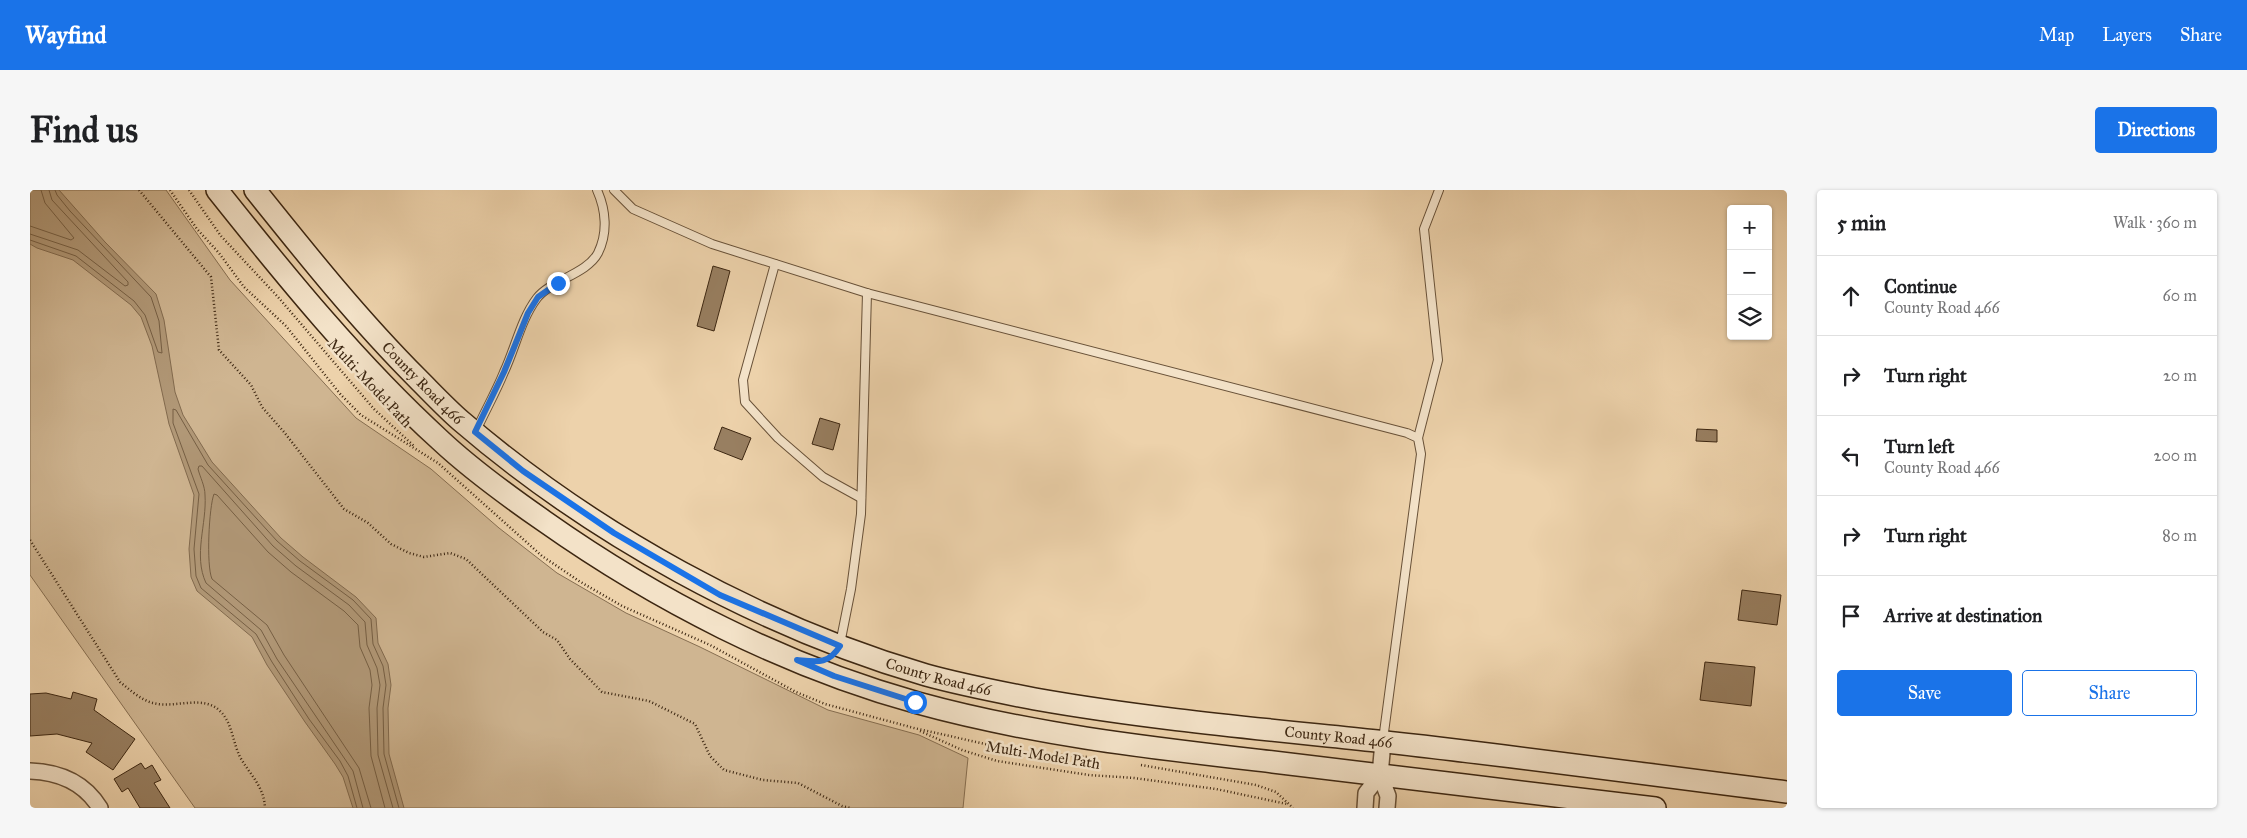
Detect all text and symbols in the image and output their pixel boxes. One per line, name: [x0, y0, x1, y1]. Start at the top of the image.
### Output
text: Wayfind: [25, 20, 107, 50]
text: Map: [2039, 24, 2074, 46]
text: Layers: [2102, 24, 2152, 46]
text: Share: [2180, 24, 2222, 46]
button: Directions: [2095, 107, 2217, 153]
text: Find us: [30, 109, 138, 152]
map controls: [1727, 205, 1772, 340]
button: +: [1727, 205, 1772, 250]
text: 5 min: [1837, 210, 1886, 236]
text: Walk · 360 m: [2113, 213, 2197, 232]
button: −: [1727, 250, 1772, 295]
route end: [547, 272, 570, 295]
text: Continue: [1884, 275, 1957, 298]
icon: ahead: [1837, 282, 1865, 310]
text: 60 m: [2163, 286, 2197, 305]
button: layers: [1727, 295, 1772, 340]
text: County Road 466: [1884, 298, 2000, 317]
street label: Multi-Model Path: [324, 335, 416, 432]
street label: County Road 466: [378, 338, 468, 429]
icon: right: [1837, 362, 1865, 390]
text: Turn right: [1884, 364, 1967, 387]
text: 20 m: [2163, 366, 2197, 385]
text: Turn left: [1884, 435, 1954, 458]
icon: left: [1837, 442, 1865, 470]
text: 200 m: [2154, 446, 2197, 465]
text: County Road 466: [1884, 458, 2000, 477]
icon: right: [1837, 522, 1865, 550]
text: Turn right: [1884, 524, 1967, 547]
text: 80 m: [2162, 526, 2197, 545]
icon: arrive: [1837, 602, 1865, 630]
text: Arrive at destination: [1884, 604, 2042, 627]
street label: County Road 466: [883, 654, 994, 699]
button: Save: [1837, 670, 2012, 716]
button: Share: [2022, 670, 2197, 716]
route start: [904, 691, 927, 714]
street label: County Road 466: [1284, 723, 1395, 752]
street label: Multi-Model Path: [985, 737, 1102, 773]

